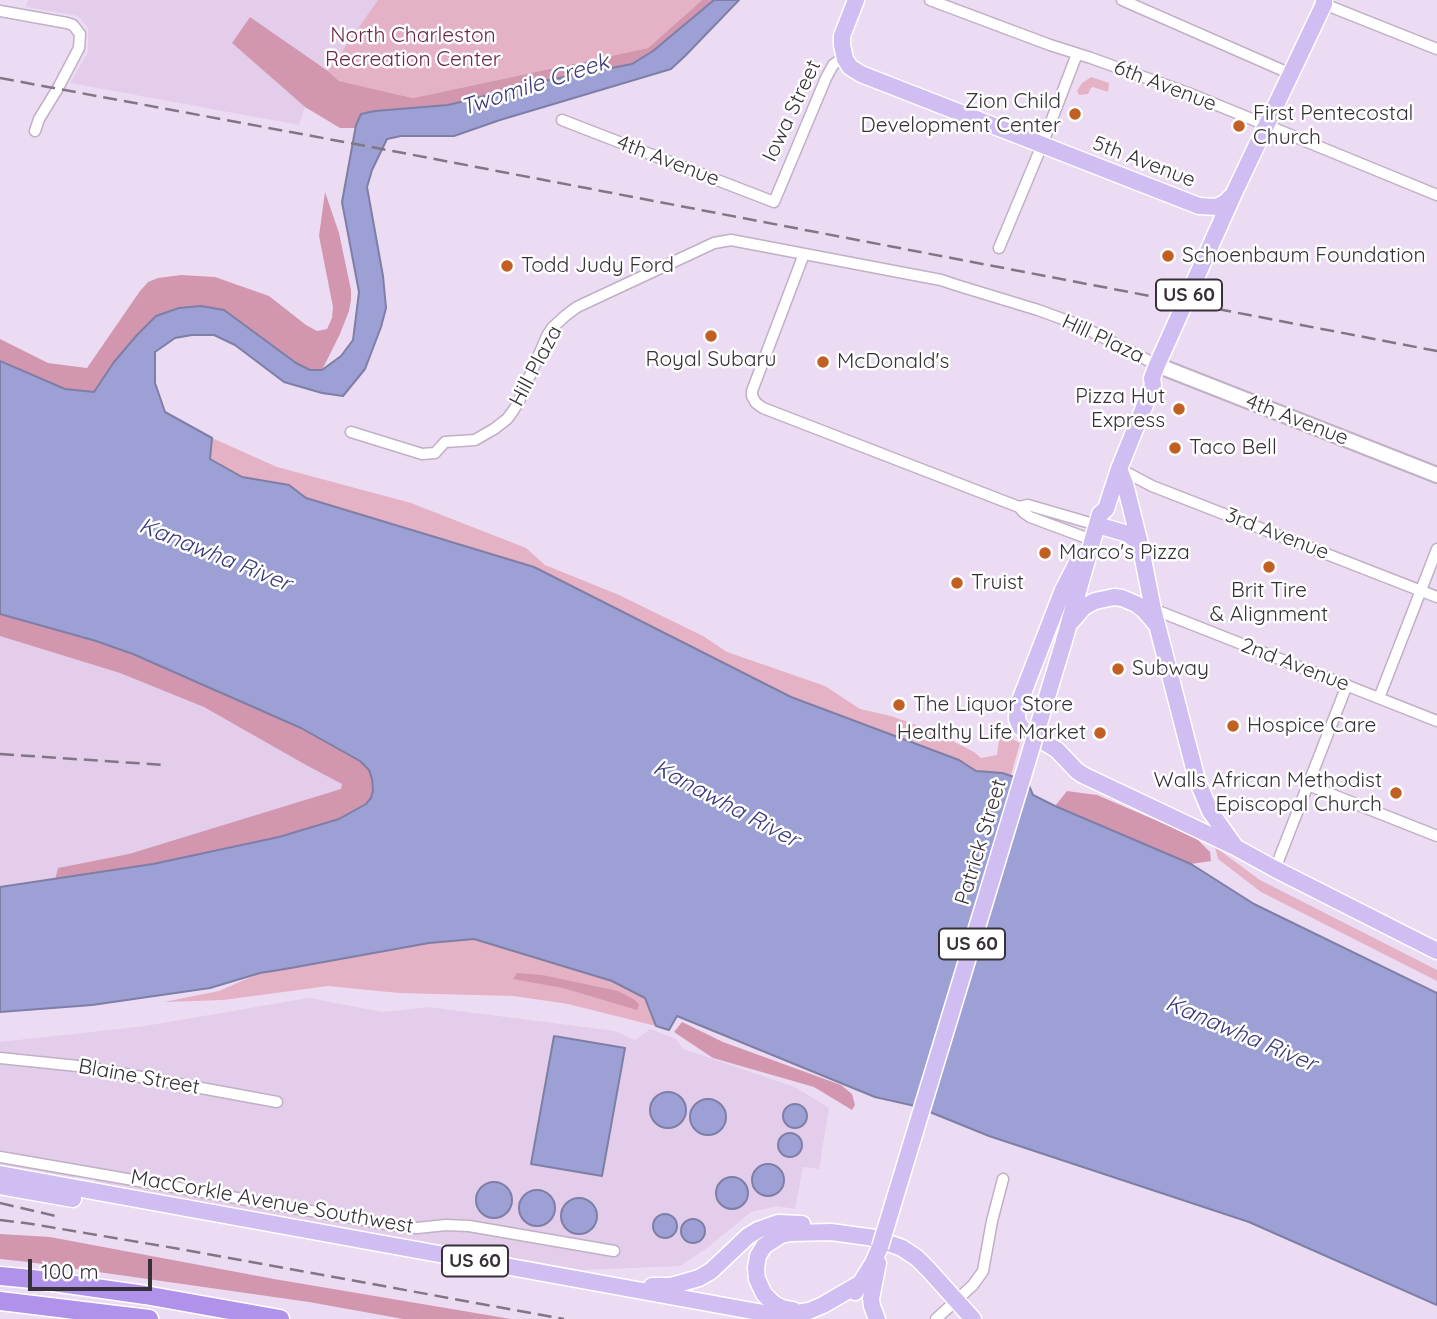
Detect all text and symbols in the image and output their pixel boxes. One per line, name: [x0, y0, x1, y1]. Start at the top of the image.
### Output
park label: North Charleston Recreation Center: [325, 23, 501, 73]
water label: Twomile Creek: [457, 48, 613, 122]
street label: 6th Avenue: [1110, 55, 1220, 117]
street label: Iowa Street: [757, 56, 827, 166]
place label: Zion Child Development Center: [860, 89, 1061, 139]
place label: First Pentecostal Church: [1253, 101, 1413, 151]
marker: Zion Child Development Center: [1067, 106, 1083, 122]
marker: First Pentecostal Church: [1231, 118, 1247, 134]
street label: 4th Avenue: [613, 130, 723, 192]
street label: 5th Avenue: [1089, 131, 1199, 193]
place label: Schoenbaum Foundation: [1182, 243, 1426, 269]
marker: Schoenbaum Foundation: [1160, 248, 1176, 264]
place label: Todd Judy Ford: [521, 253, 674, 279]
marker: Todd Judy Ford: [499, 258, 515, 274]
road number: US 60: [1156, 280, 1222, 310]
street label: Hill Plaza: [1058, 309, 1148, 369]
street label: Hill Plaza: [504, 321, 568, 411]
marker: Royal Subaru: [703, 328, 719, 344]
place label: Royal Subaru: [645, 347, 777, 373]
place label: McDonald's: [837, 349, 949, 375]
marker: McDonald's: [815, 354, 831, 370]
place label: Pizza Hut Express: [1075, 384, 1165, 434]
street label: 4th Avenue: [1242, 389, 1352, 451]
marker: Pizza Hut Express: [1171, 401, 1187, 417]
place label: Taco Bell: [1189, 435, 1277, 461]
marker: Taco Bell: [1167, 440, 1183, 456]
street label: 3rd Avenue: [1222, 503, 1332, 565]
water label: Kanawha River: [135, 512, 295, 598]
place label: Marco's Pizza: [1059, 540, 1190, 566]
marker: Marco's Pizza: [1037, 545, 1053, 561]
marker: Brit Tire & Alignment: [1261, 559, 1277, 575]
place label: Truist: [971, 570, 1024, 596]
marker: Truist: [949, 575, 965, 591]
place label: Brit Tire & Alignment: [1210, 578, 1328, 628]
street label: 2nd Avenue: [1237, 633, 1353, 697]
place label: Subway: [1132, 656, 1209, 682]
marker: Subway: [1110, 661, 1126, 677]
place label: The Liquor Store: [913, 692, 1073, 718]
marker: The Liquor Store: [891, 697, 907, 713]
place label: Hospice Care: [1247, 713, 1376, 739]
marker: Hospice Care: [1225, 718, 1241, 734]
place label: Healthy Life Market: [897, 720, 1086, 746]
marker: Healthy Life Market: [1092, 725, 1108, 741]
water label: Kanawha River: [648, 754, 804, 854]
place label: Walls African Methodist Episcopal Church: [1154, 768, 1382, 818]
street label: Patrick Street: [950, 776, 1012, 908]
marker: Walls African Methodist Episcopal Church: [1388, 785, 1404, 801]
road number: US 60: [939, 928, 1005, 960]
water label: Kanawha River: [1161, 990, 1321, 1078]
street label: Blaine Street: [76, 1054, 202, 1100]
street label: MacCorkle Avenue Southwest: [129, 1165, 415, 1239]
scale bar: [32, 1246, 156, 1290]
road number: US 60: [442, 1246, 508, 1276]
text: 100 m: [41, 1258, 99, 1284]

